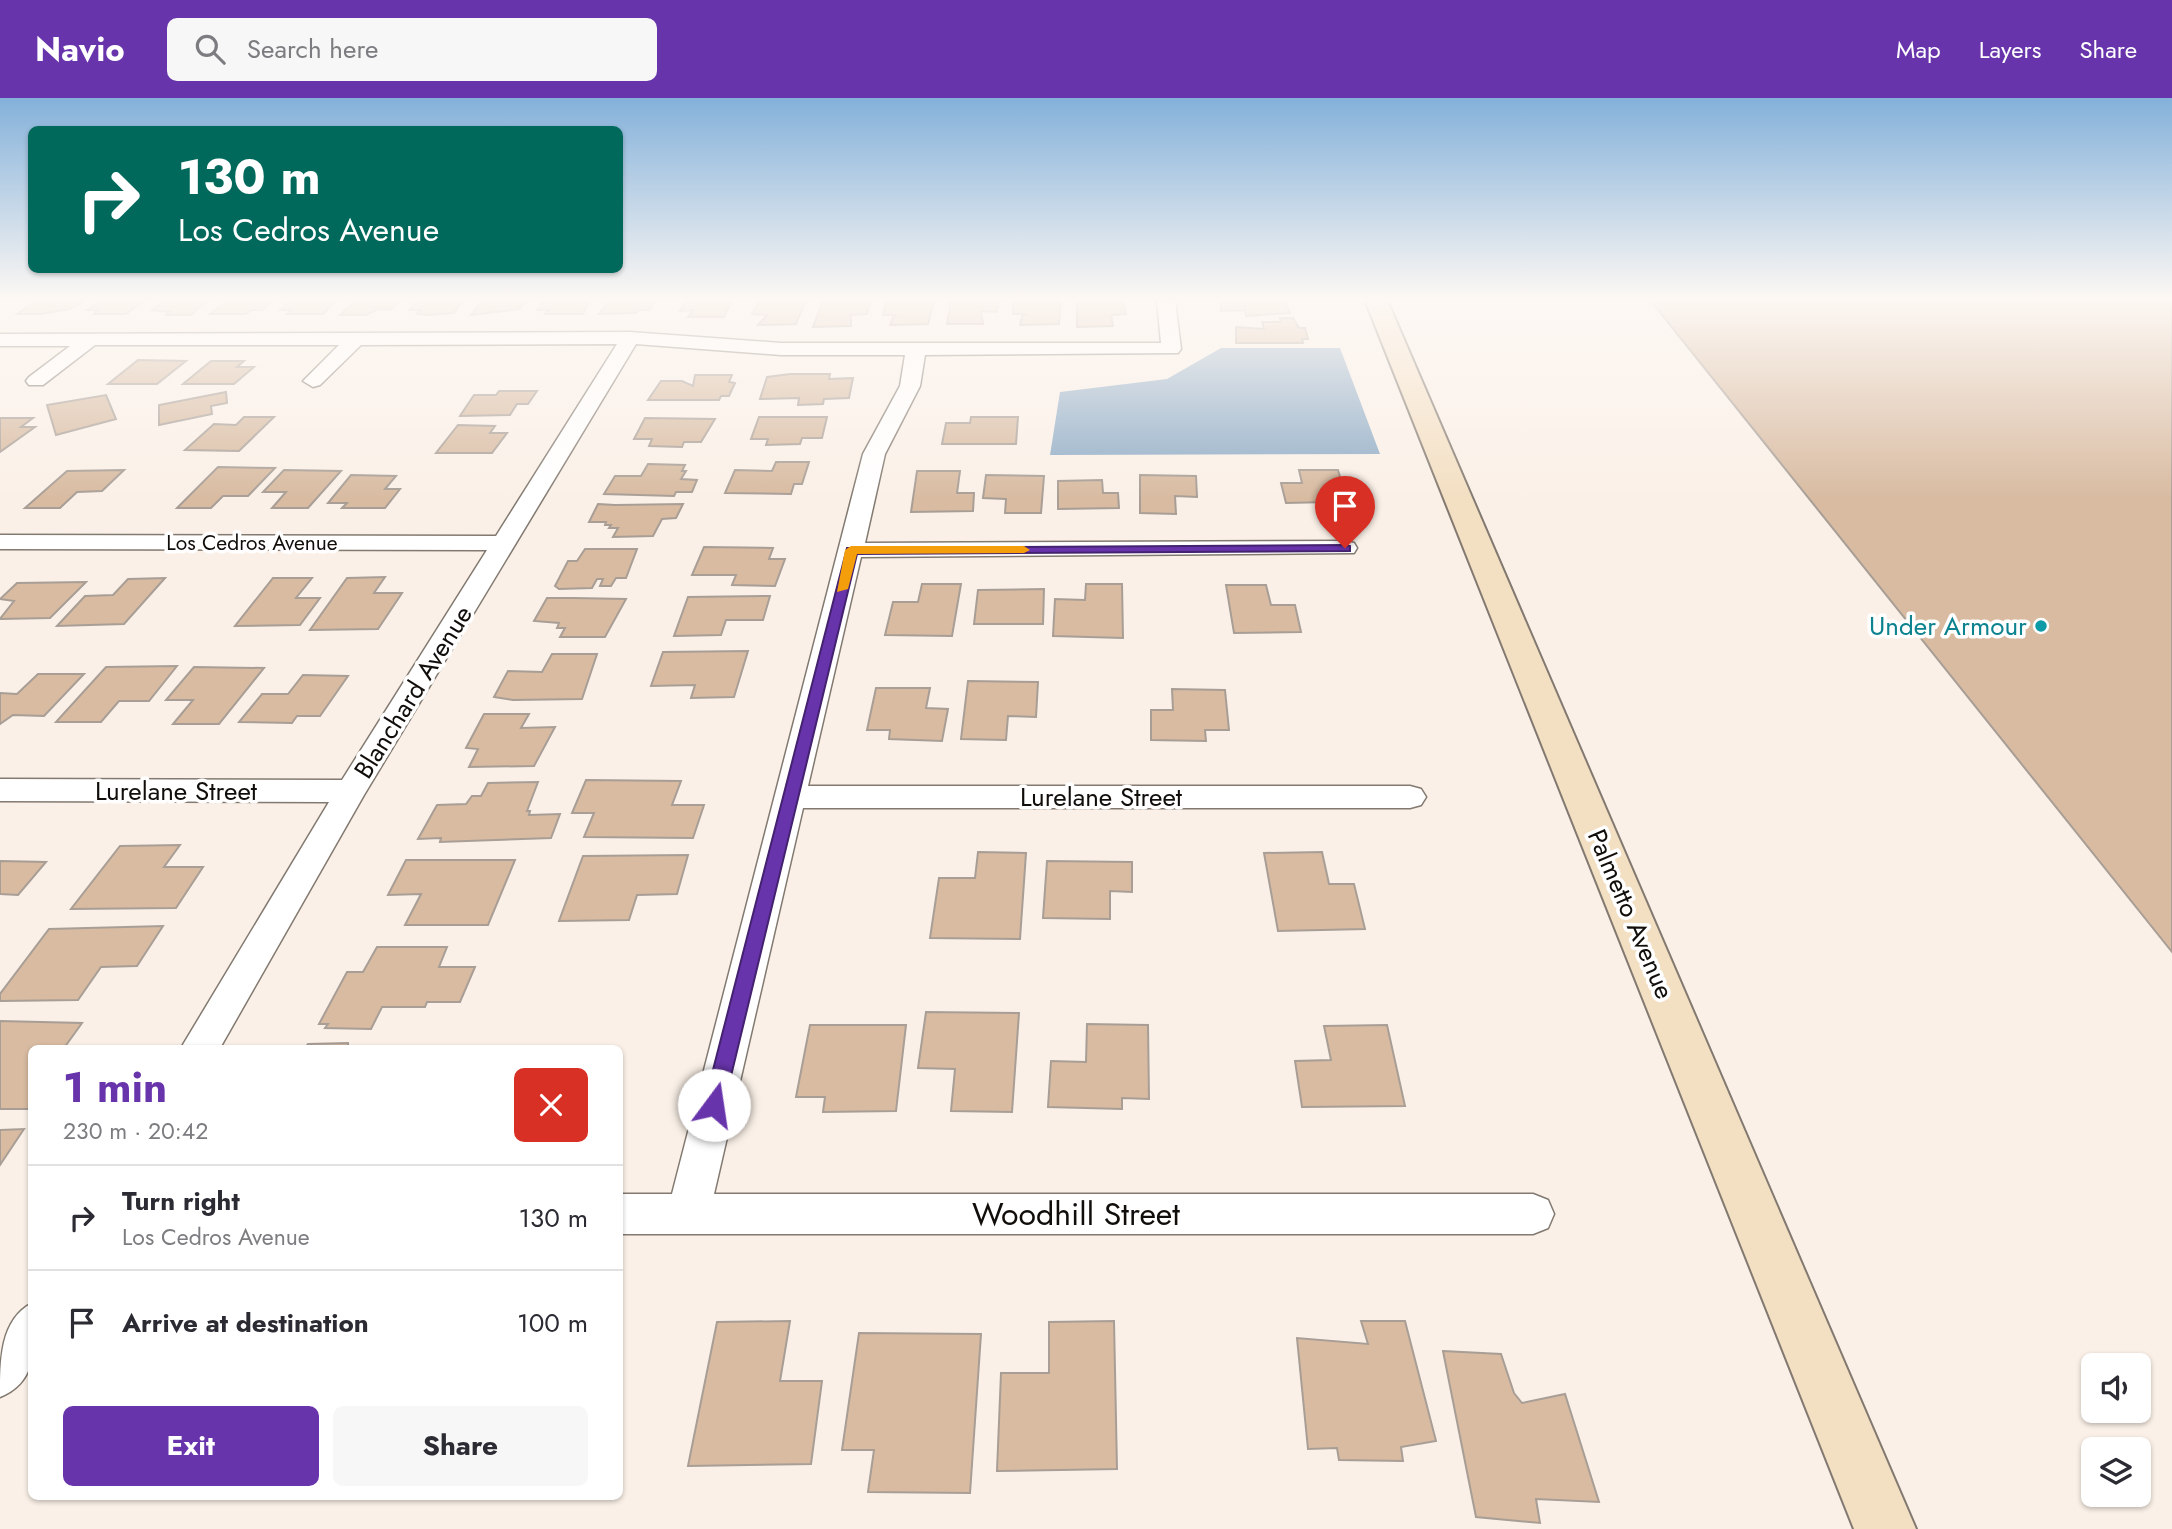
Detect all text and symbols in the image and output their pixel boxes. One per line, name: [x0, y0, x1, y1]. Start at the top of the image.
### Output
search box: [167, 18, 657, 81]
text: Navio: [35, 26, 125, 73]
icon: search: [191, 30, 229, 68]
text: Search here: [247, 30, 378, 68]
text: Map: [1896, 32, 1941, 67]
text: Layers: [1979, 32, 2041, 67]
text: Share: [2079, 32, 2137, 67]
text: 130 m: [178, 142, 321, 212]
icon: right: [63, 154, 154, 245]
text: Los Cedros Avenue: [178, 207, 439, 253]
pin: [1315, 476, 1375, 548]
icon: arrive: [1326, 487, 1364, 525]
street label: Los Cedros Avenue: [166, 528, 338, 558]
street label: Blanchard Avenue: [344, 598, 482, 786]
place label: Under Armour: [1869, 607, 2027, 645]
marker: Under Armour: [2033, 618, 2049, 634]
street label: Lurelane Street: [95, 772, 258, 810]
street label: Lurelane Street: [1020, 778, 1183, 816]
street label: Palmetto Avenue: [1578, 823, 1684, 1005]
text: 1 min: [63, 1057, 167, 1118]
button: close: [514, 1068, 588, 1142]
position arrow: [677, 1068, 751, 1142]
text: 230 m · 20:42: [63, 1114, 208, 1148]
text: Turn right: [122, 1182, 240, 1220]
street label: Woodhill Street: [972, 1191, 1180, 1237]
icon: right: [63, 1199, 101, 1237]
text: 130 m: [518, 1199, 588, 1237]
text: Los Cedros Avenue: [122, 1220, 310, 1254]
icon: arrive: [63, 1304, 101, 1342]
text: Arrive at destination: [122, 1304, 369, 1342]
text: 100 m: [517, 1304, 588, 1342]
map controls: [2081, 1353, 2151, 1507]
button: sound: [2081, 1353, 2151, 1423]
button: Exit: [63, 1406, 319, 1486]
button: Share: [333, 1406, 588, 1486]
button: layers: [2081, 1437, 2151, 1507]

